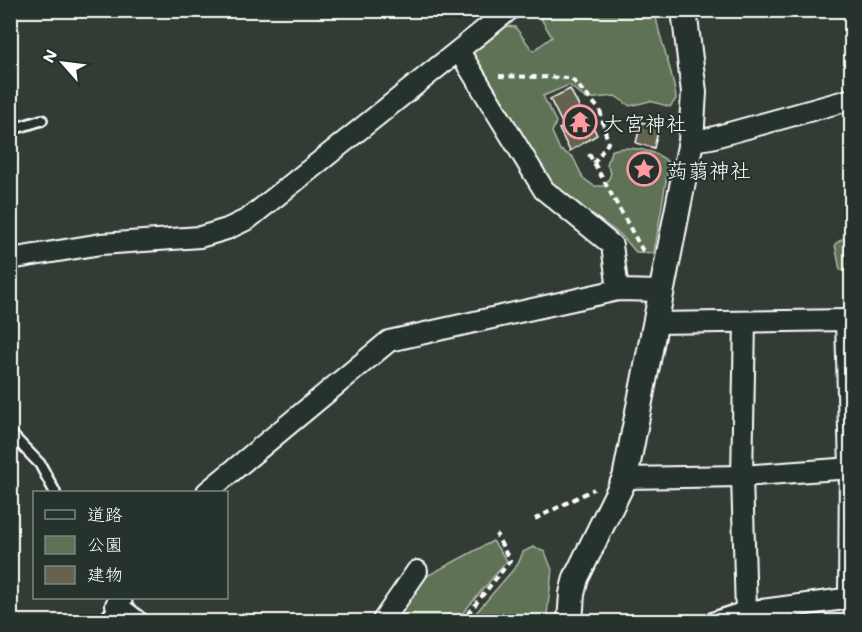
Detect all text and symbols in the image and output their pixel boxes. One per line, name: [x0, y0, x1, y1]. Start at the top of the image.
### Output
north arrow: [33, 33, 93, 93]
text: N: [37, 45, 61, 66]
temple icon: 大宮神社: [562, 104, 598, 140]
place label: 大宮神社: [603, 109, 687, 136]
place icon: 蒟蒻神社: [626, 151, 662, 187]
place label: 蒟蒻神社: [667, 156, 751, 183]
legend: [33, 491, 228, 599]
text: 道路: [87, 502, 123, 526]
text: 公園: [87, 532, 123, 556]
text: 建物: [87, 562, 123, 586]

